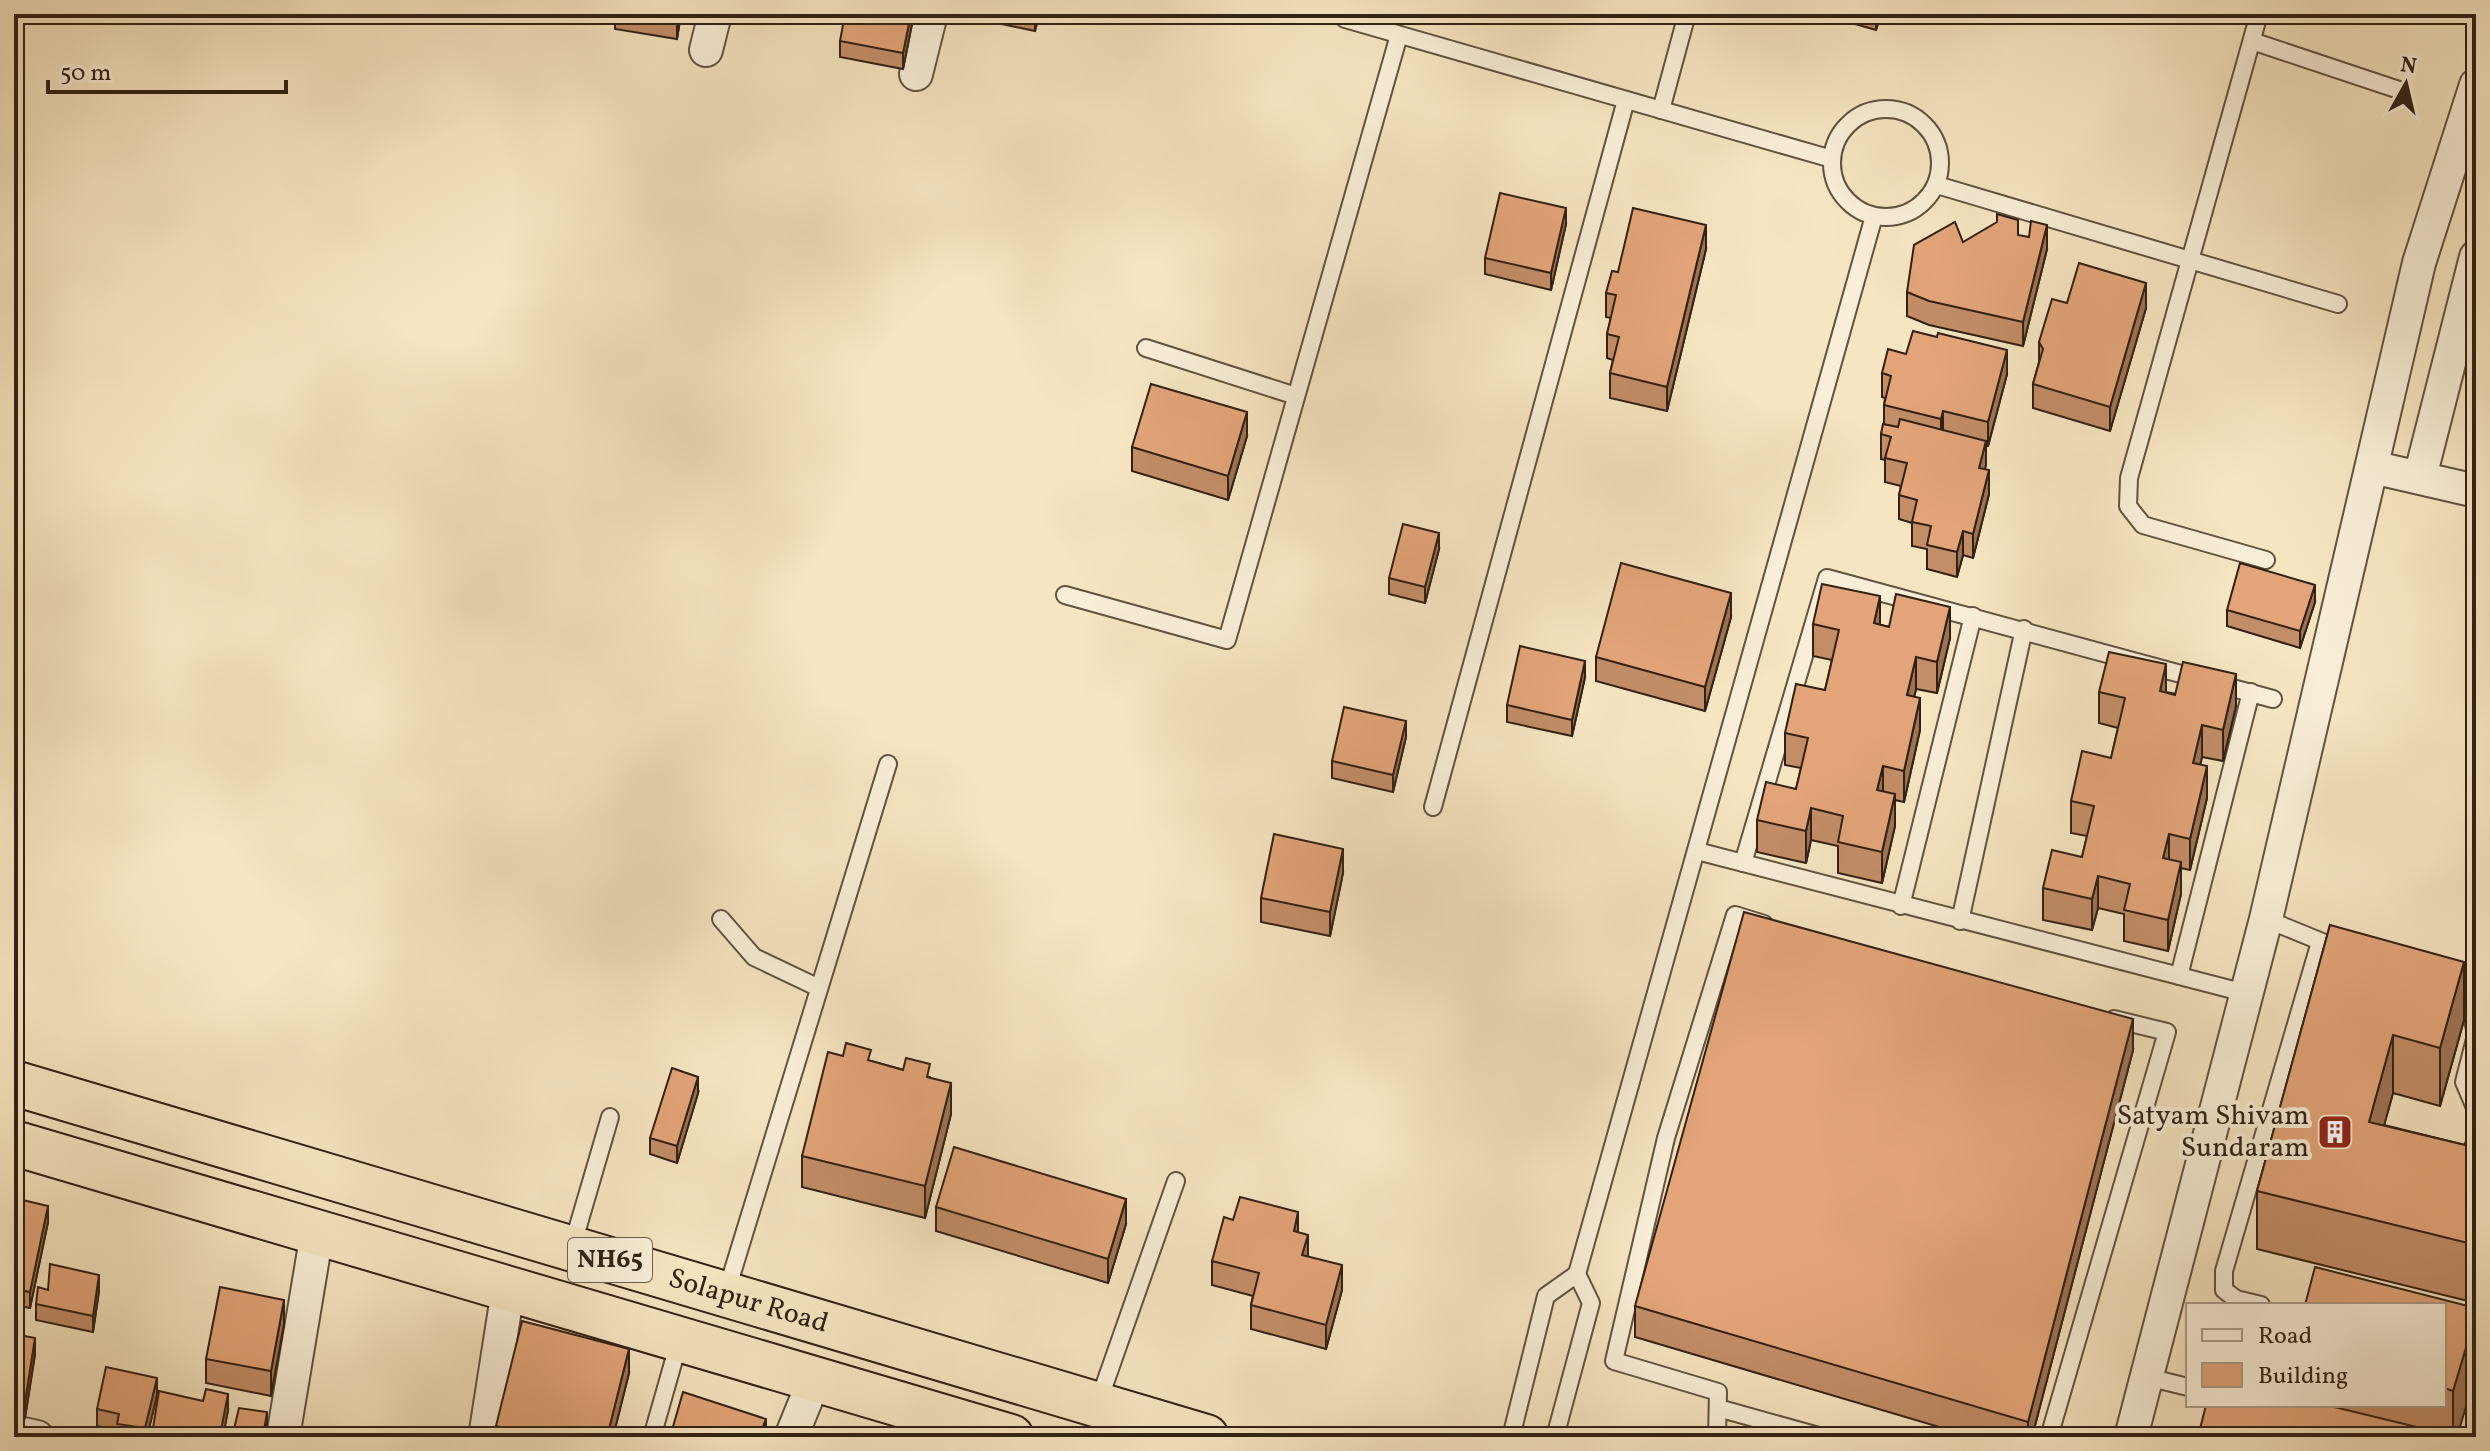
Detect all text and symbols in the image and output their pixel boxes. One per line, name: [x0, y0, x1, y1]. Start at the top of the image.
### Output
scale bar: [48, 44, 286, 94]
north arrow: [2366, 44, 2446, 124]
text: N: [2398, 50, 2419, 83]
text: 50 m: [60, 57, 112, 91]
place label: Satyam Shivam Sundaram: [2117, 1097, 2309, 1168]
building icon: Satyam Shivam Sundaram: [2316, 1113, 2354, 1151]
road number: NH65: [568, 1238, 652, 1282]
street label: Solapur Road: [664, 1259, 833, 1343]
legend: [2186, 1303, 2446, 1407]
text: Road: [2258, 1320, 2312, 1354]
text: Building: [2258, 1360, 2348, 1394]

